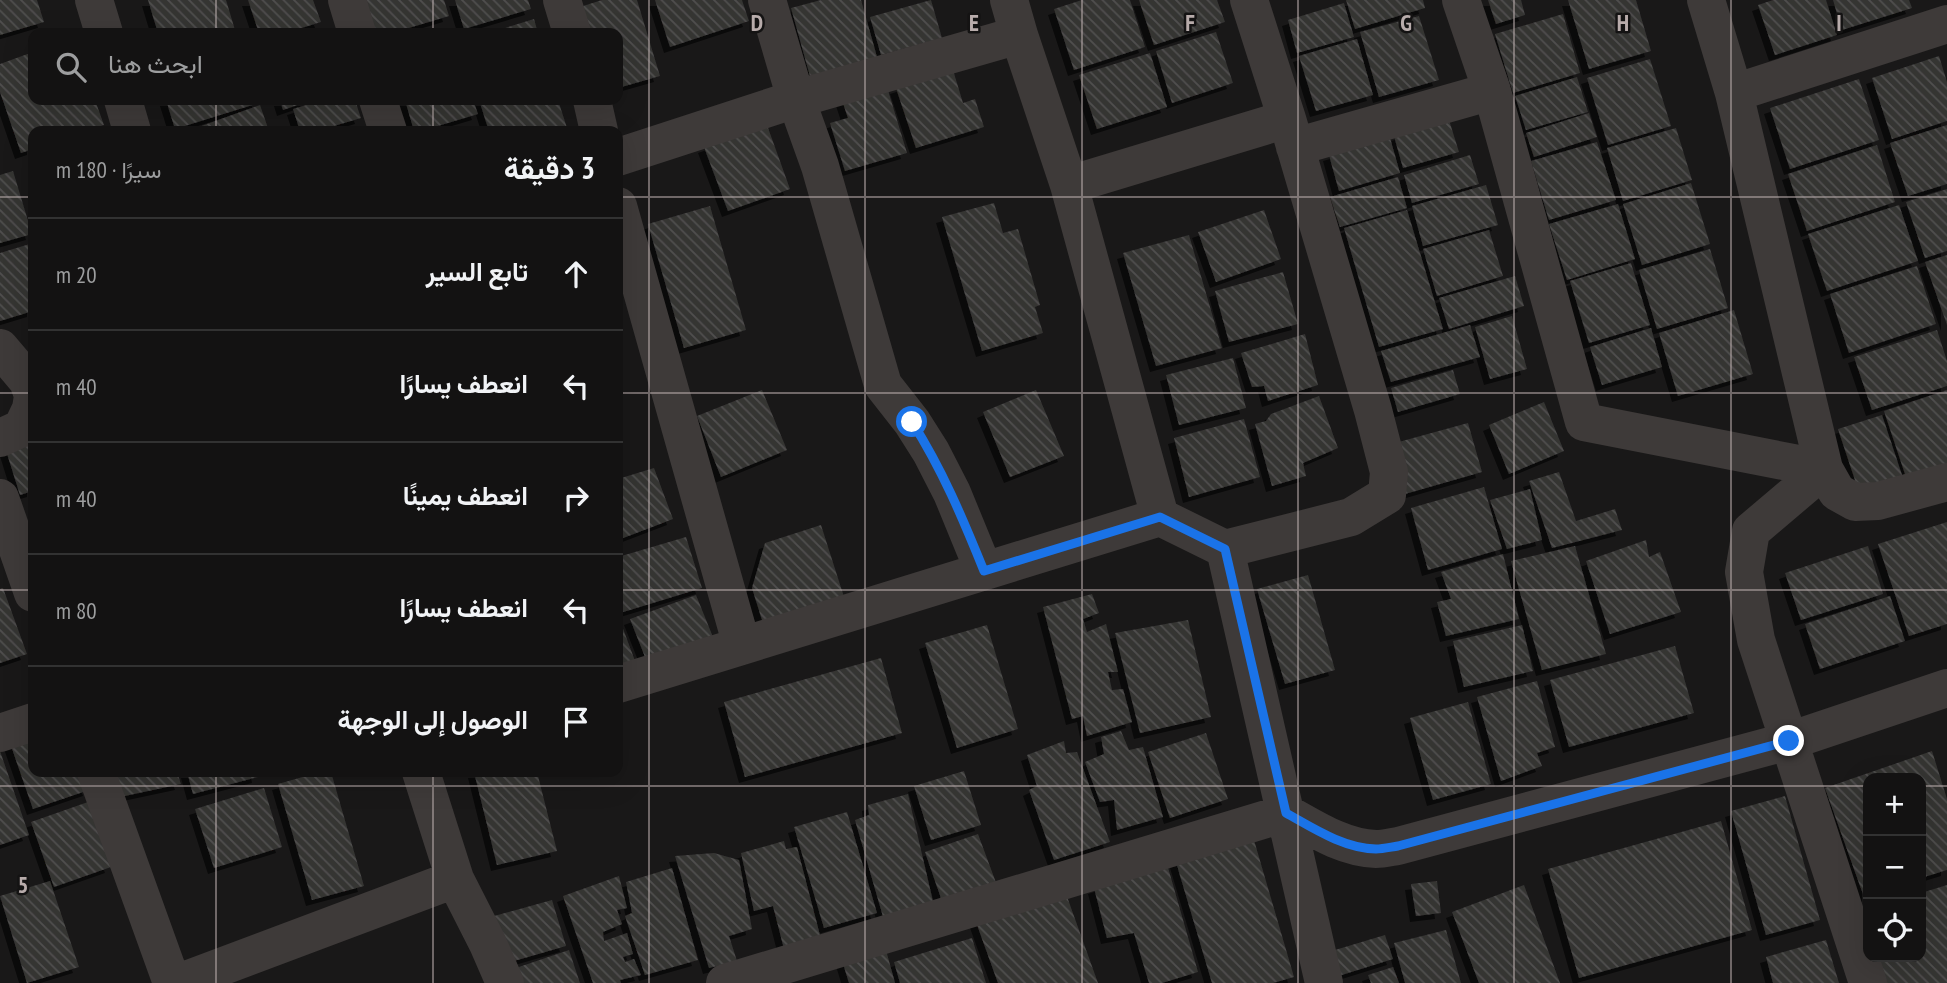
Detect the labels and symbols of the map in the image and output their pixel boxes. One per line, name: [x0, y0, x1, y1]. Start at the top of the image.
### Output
text: D: [751, 8, 763, 37]
text: E: [969, 8, 979, 37]
text: F: [1185, 8, 1195, 37]
text: G: [1400, 8, 1412, 37]
text: H: [1617, 8, 1629, 37]
text: I: [1836, 8, 1842, 37]
route start: [896, 406, 927, 437]
route end: [1773, 725, 1804, 756]
text: 5: [18, 870, 29, 899]

